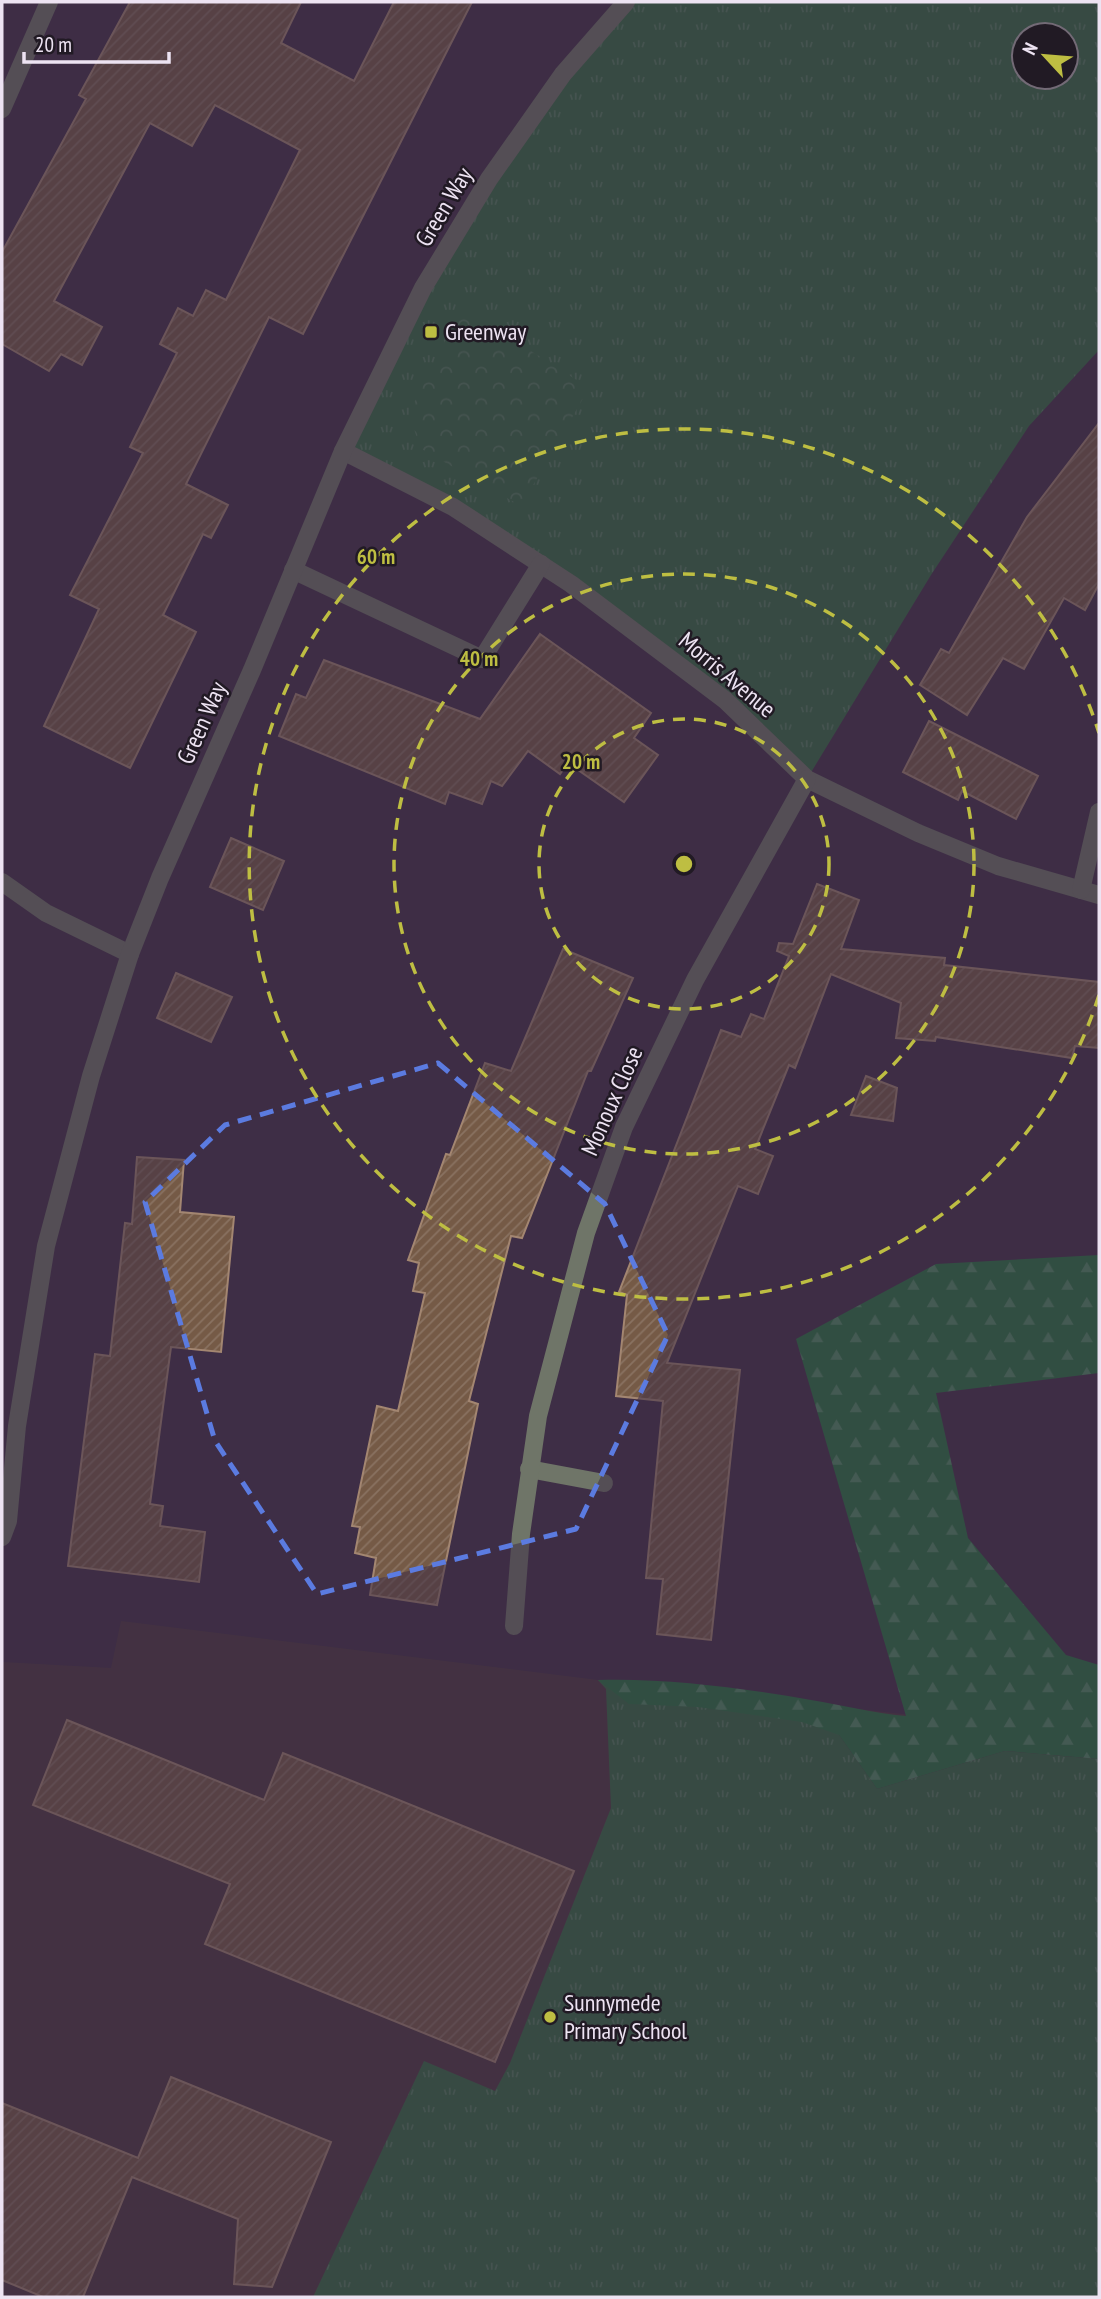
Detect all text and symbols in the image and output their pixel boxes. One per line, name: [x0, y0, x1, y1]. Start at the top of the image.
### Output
scale bar: [24, 21, 170, 65]
north arrow: [1010, 21, 1080, 91]
text: 20 m: [35, 31, 72, 58]
text: N: [1017, 39, 1043, 58]
street label: Green Way: [408, 161, 479, 252]
place label: Greenway: [445, 316, 526, 347]
marker: Greenway: [423, 324, 439, 340]
text: 60 m: [357, 543, 395, 570]
street label: Morris Avenue: [672, 625, 782, 724]
text: 40 m: [460, 645, 498, 672]
street label: Green Way: [170, 677, 233, 769]
text: 20 m: [562, 748, 600, 775]
centre of rings: [672, 852, 696, 876]
street label: Monoux Close: [574, 1041, 649, 1160]
place label: Sunnymede Primary School: [564, 1987, 687, 2046]
marker: Sunnymede Primary School: [542, 2009, 558, 2025]

